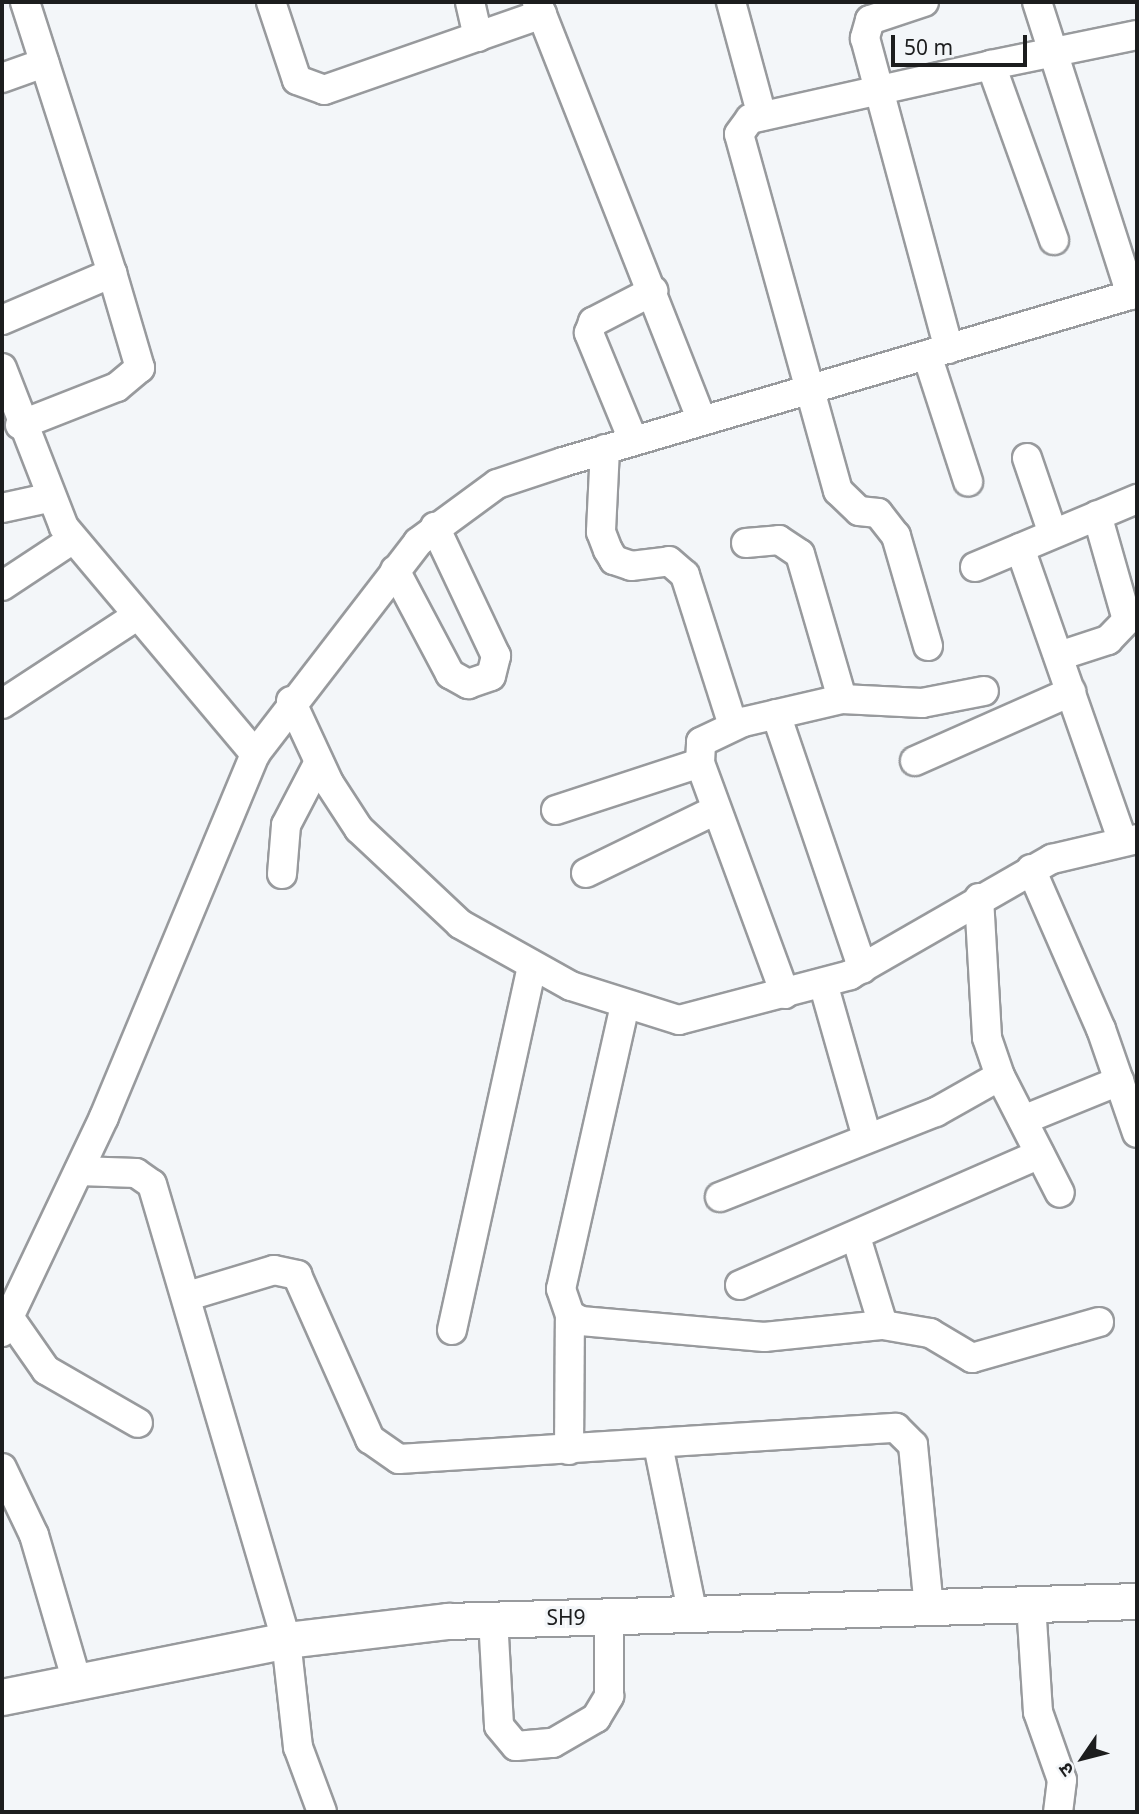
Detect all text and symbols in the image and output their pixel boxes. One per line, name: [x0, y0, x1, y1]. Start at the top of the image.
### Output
scale bar: [894, 21, 1030, 65]
text: 50 m: [904, 33, 953, 61]
street label: SH9: [546, 1604, 586, 1630]
north arrow: [1048, 1723, 1118, 1793]
text: उ: [1052, 1758, 1080, 1782]

